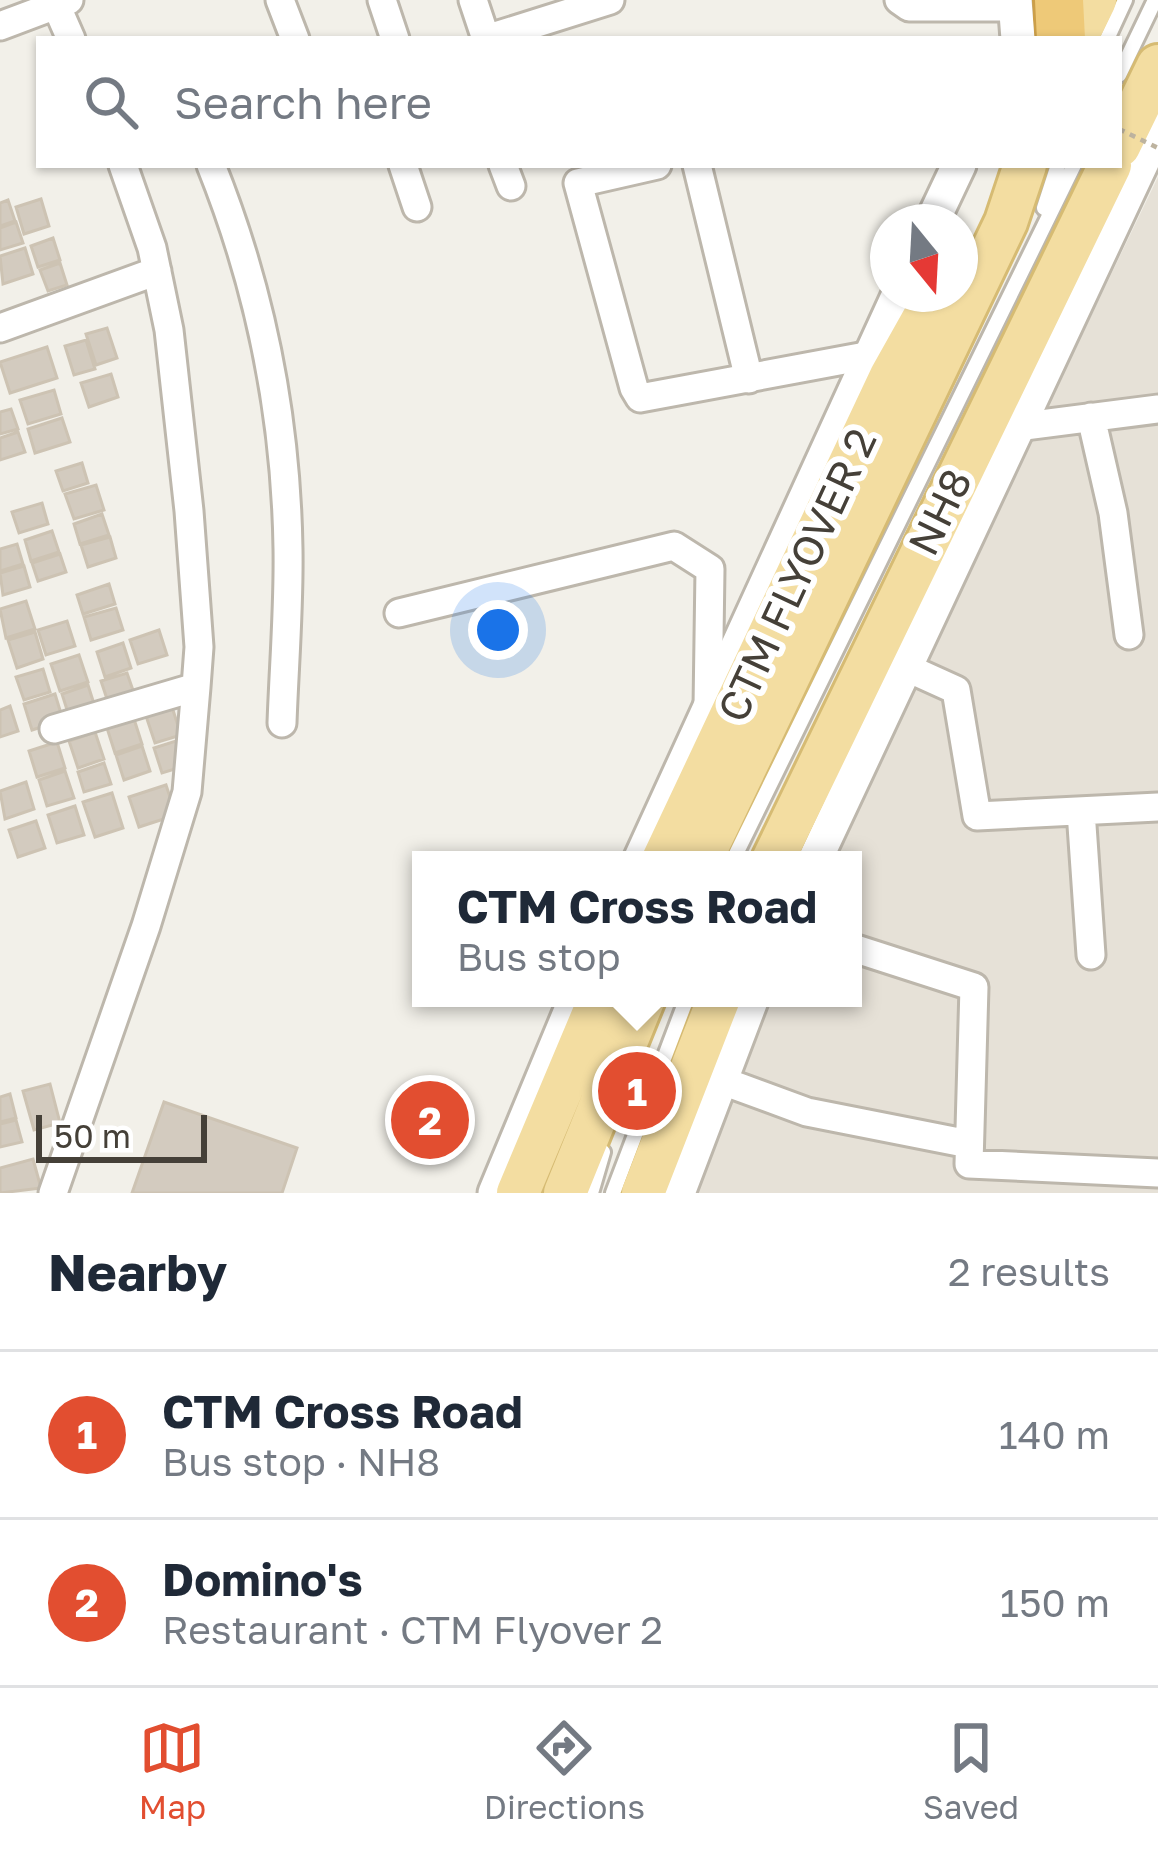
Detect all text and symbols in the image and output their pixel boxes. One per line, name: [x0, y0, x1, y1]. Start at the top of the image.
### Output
search box: [36, 36, 1122, 168]
icon: search: [78, 69, 144, 135]
text: Search here: [174, 75, 432, 129]
north arrow: [870, 204, 978, 312]
street label: CTM FLYOVER 2: [706, 420, 886, 729]
street label: NH8: [897, 460, 981, 563]
your location: [468, 600, 528, 660]
popup: [412, 851, 862, 1007]
text: CTM Cross Road: [457, 879, 817, 933]
text: Bus stop: [457, 933, 621, 980]
pin: 1: [598, 1046, 676, 1136]
pin: 2: [391, 1075, 469, 1165]
scale bar: [36, 1109, 207, 1162]
text: 50 m: [54, 1116, 131, 1155]
text: Nearby: [48, 1241, 227, 1302]
text: 2 results: [948, 1248, 1110, 1295]
text: CTM Cross Road: [162, 1384, 523, 1438]
text: 1: [77, 1411, 97, 1458]
text: 140 m: [999, 1411, 1110, 1458]
text: Bus stop · NH8: [162, 1438, 440, 1485]
text: Domino's: [162, 1552, 363, 1606]
text: 2: [75, 1579, 99, 1626]
text: 150 m: [1000, 1579, 1110, 1626]
text: Restaurant · CTM Flyover 2: [162, 1606, 663, 1653]
tab: Map: [139, 1715, 206, 1826]
tab: Directions: [484, 1715, 645, 1826]
tab: Saved: [923, 1715, 1019, 1826]

